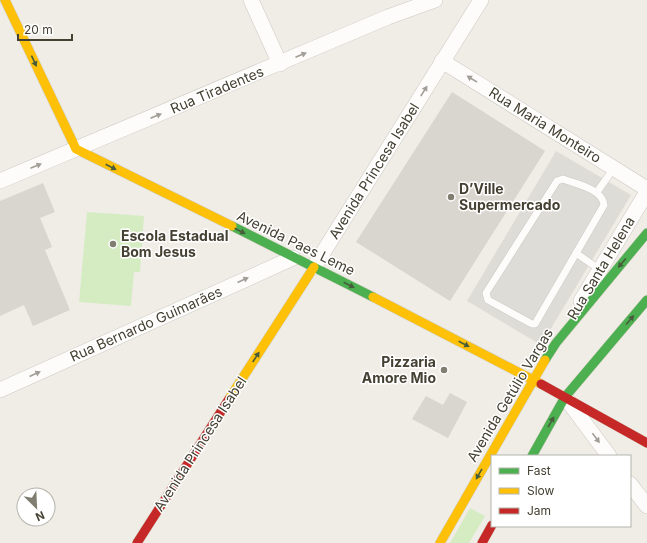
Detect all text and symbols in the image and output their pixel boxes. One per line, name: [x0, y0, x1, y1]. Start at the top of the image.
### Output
scale bar: [18, 16, 72, 42]
text: 20 m: [24, 22, 53, 37]
one-way arrow: [296, 51, 308, 57]
one-way arrow: [31, 55, 37, 66]
street label: Rua Tiradentes: [168, 62, 266, 117]
one-way arrow: [467, 75, 477, 83]
street label: Rua Maria Monteiro: [486, 83, 604, 166]
one-way arrow: [420, 85, 427, 97]
street label: Avenida Princesa Isabel: [325, 100, 422, 242]
one-way arrow: [150, 113, 161, 119]
one-way arrow: [30, 163, 41, 169]
one-way arrow: [105, 163, 117, 170]
place label: D’Ville Supermercado: [459, 180, 561, 213]
marker: D’Ville Supermercado: [446, 192, 456, 202]
street label: Avenida Paes Leme: [234, 207, 358, 279]
street label: Rua Santa Helena: [563, 213, 638, 322]
place label: Escola Estadual Bom Jesus: [121, 227, 229, 260]
one-way arrow: [234, 228, 246, 234]
marker: Escola Estadual Bom Jesus: [108, 239, 118, 249]
one-way arrow: [618, 258, 627, 269]
one-way arrow: [238, 277, 249, 283]
one-way arrow: [343, 281, 354, 288]
street label: Rua Bernardo Guimarães: [67, 282, 225, 365]
one-way arrow: [626, 314, 635, 325]
street label: Avenida Getúlio Vargas: [463, 325, 556, 465]
one-way arrow: [458, 341, 470, 347]
one-way arrow: [253, 351, 260, 363]
place label: Pizzaria Amore Mio: [362, 353, 436, 386]
marker: Pizzaria Amore Mio: [439, 365, 449, 375]
one-way arrow: [30, 371, 41, 377]
street label: Avenida Princesa Isabel: [150, 373, 249, 514]
one-way arrow: [548, 416, 555, 428]
one-way arrow: [592, 432, 600, 443]
legend: [491, 455, 631, 527]
text: Fast: [527, 463, 551, 478]
one-way arrow: [475, 468, 482, 480]
text: Slow: [527, 483, 555, 498]
north arrow: [16, 487, 56, 527]
text: Jam: [527, 503, 551, 518]
text: N: [33, 508, 47, 524]

